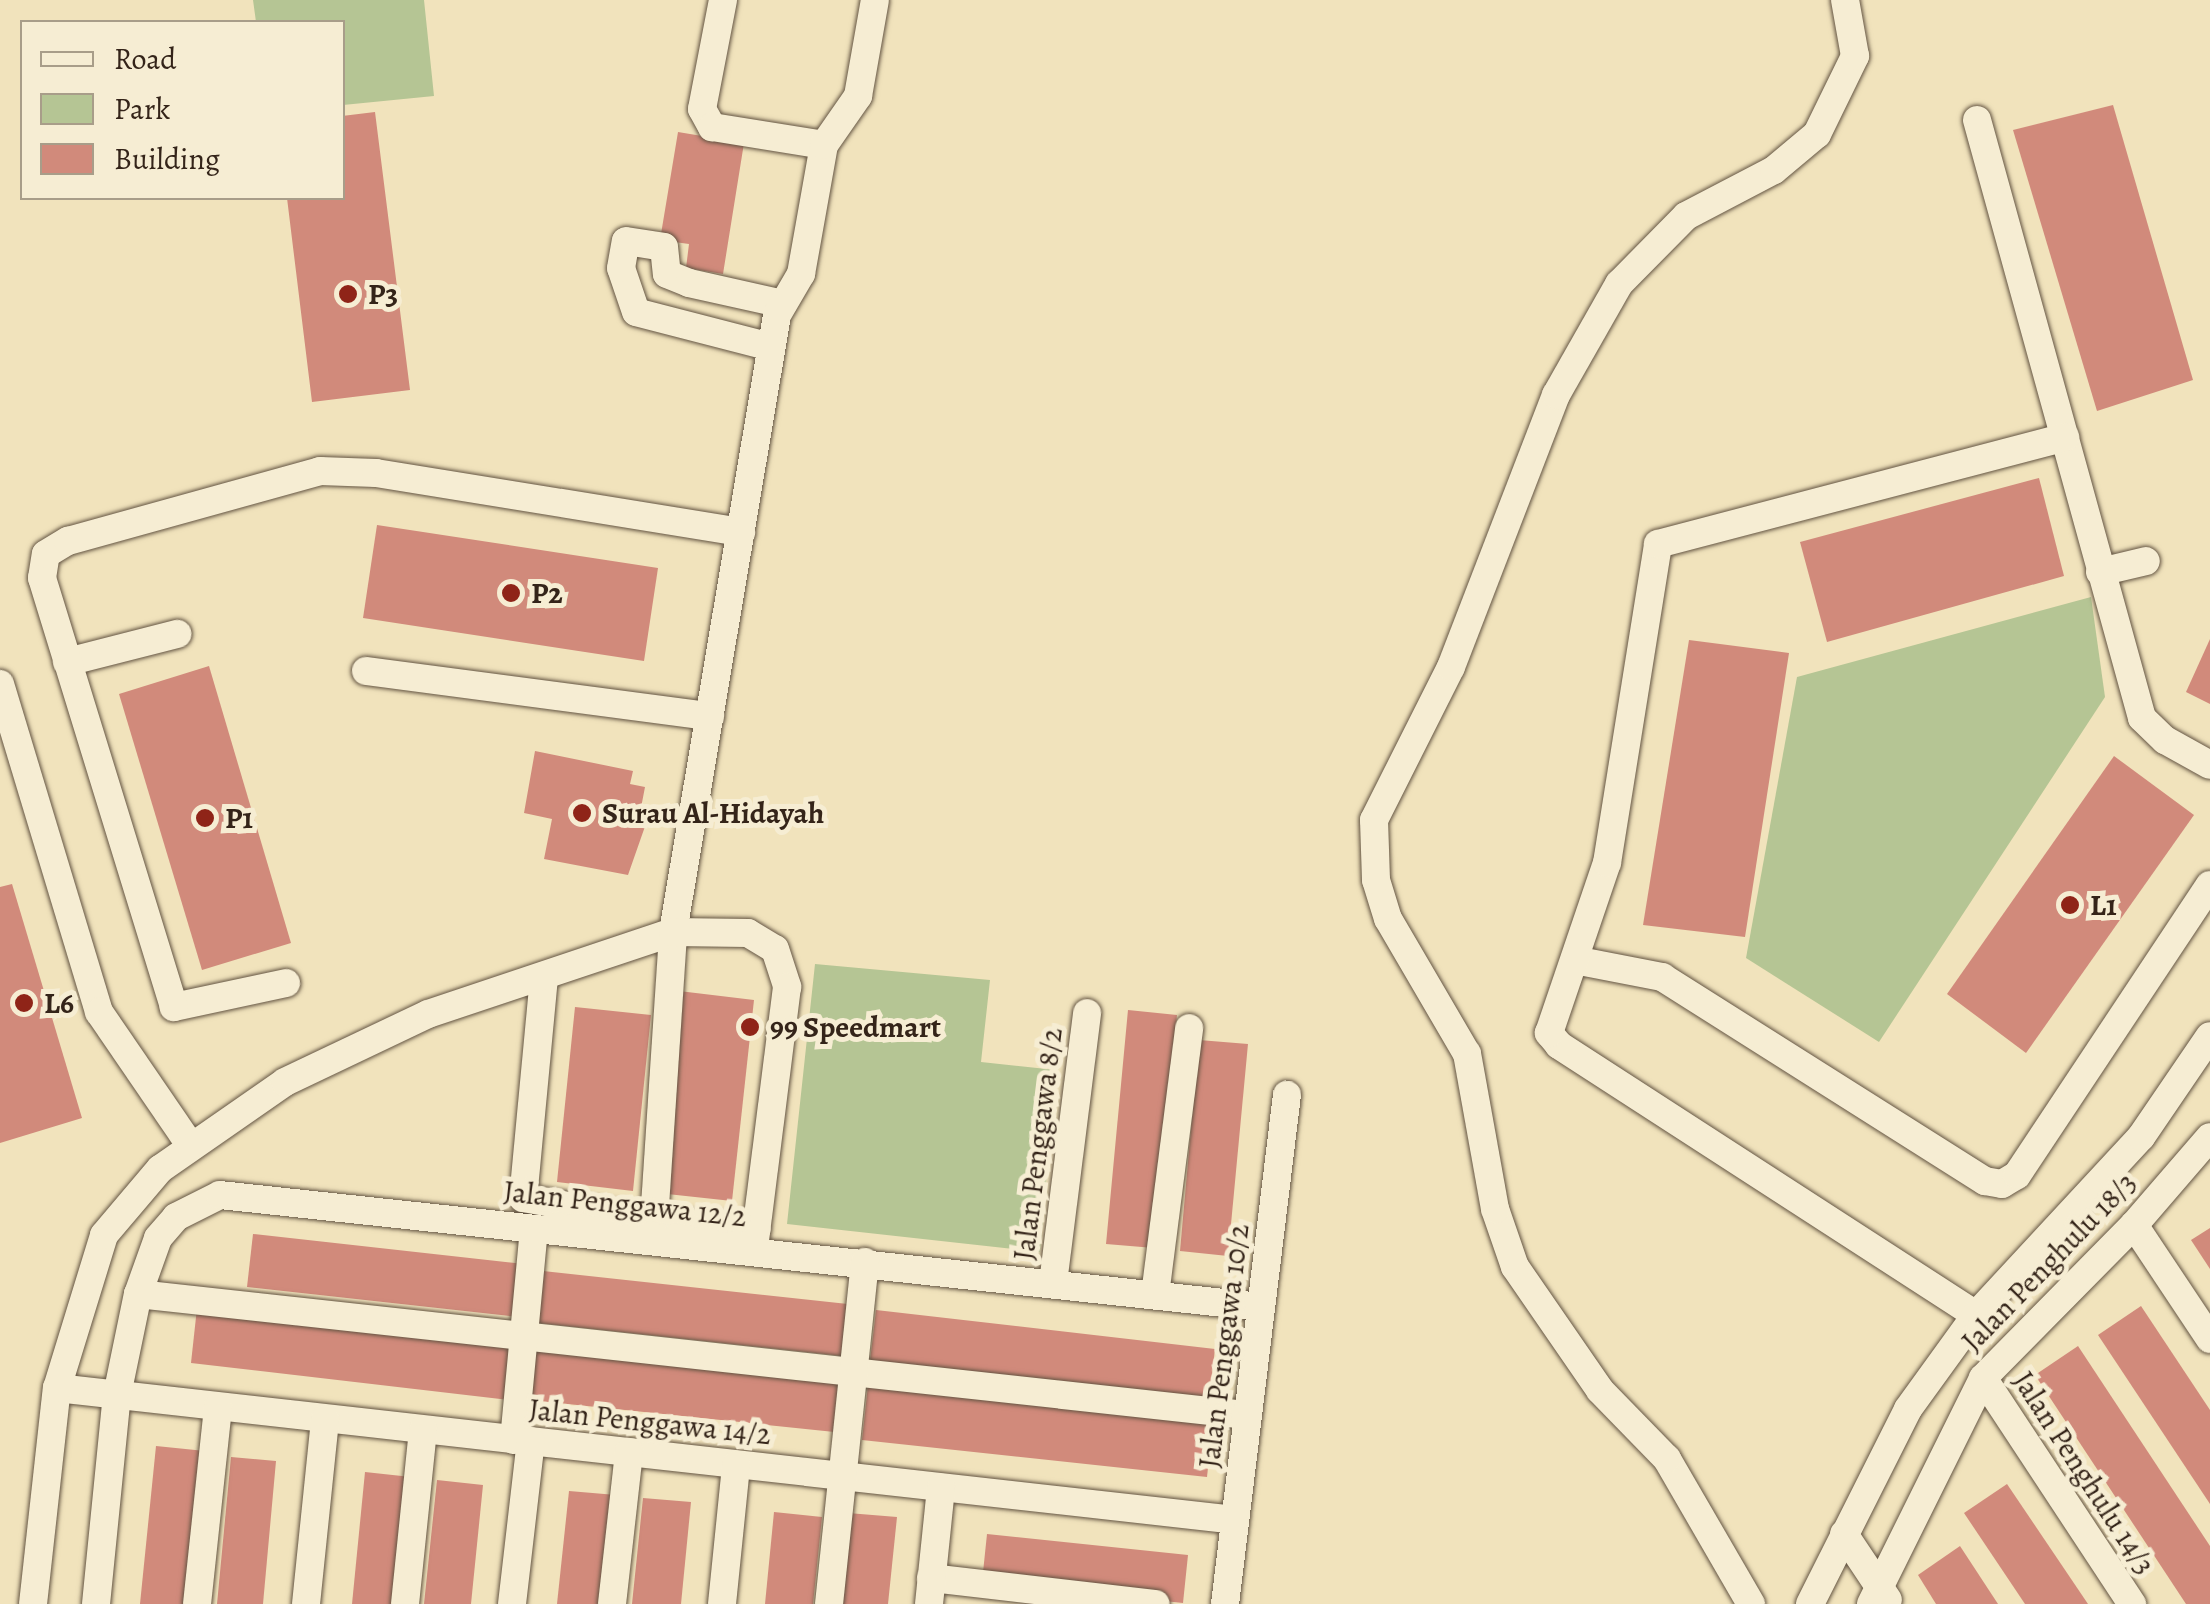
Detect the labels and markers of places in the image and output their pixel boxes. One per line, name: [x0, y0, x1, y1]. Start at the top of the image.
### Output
place label: P3: [368, 276, 398, 312]
marker: P3: [337, 283, 359, 305]
place label: P2: [531, 575, 563, 611]
marker: P2: [500, 582, 522, 604]
place label: Surau Al-Hidayah: [602, 795, 824, 831]
place label: P1: [225, 800, 253, 836]
marker: Surau Al-Hidayah: [571, 802, 593, 824]
marker: P1: [194, 807, 216, 829]
place label: L1: [2090, 887, 2117, 923]
marker: L1: [2059, 894, 2081, 916]
place label: L6: [44, 985, 74, 1021]
marker: L6: [13, 992, 35, 1014]
place label: 99 Speedmart: [770, 1009, 941, 1045]
marker: 99 Speedmart: [739, 1016, 761, 1038]

